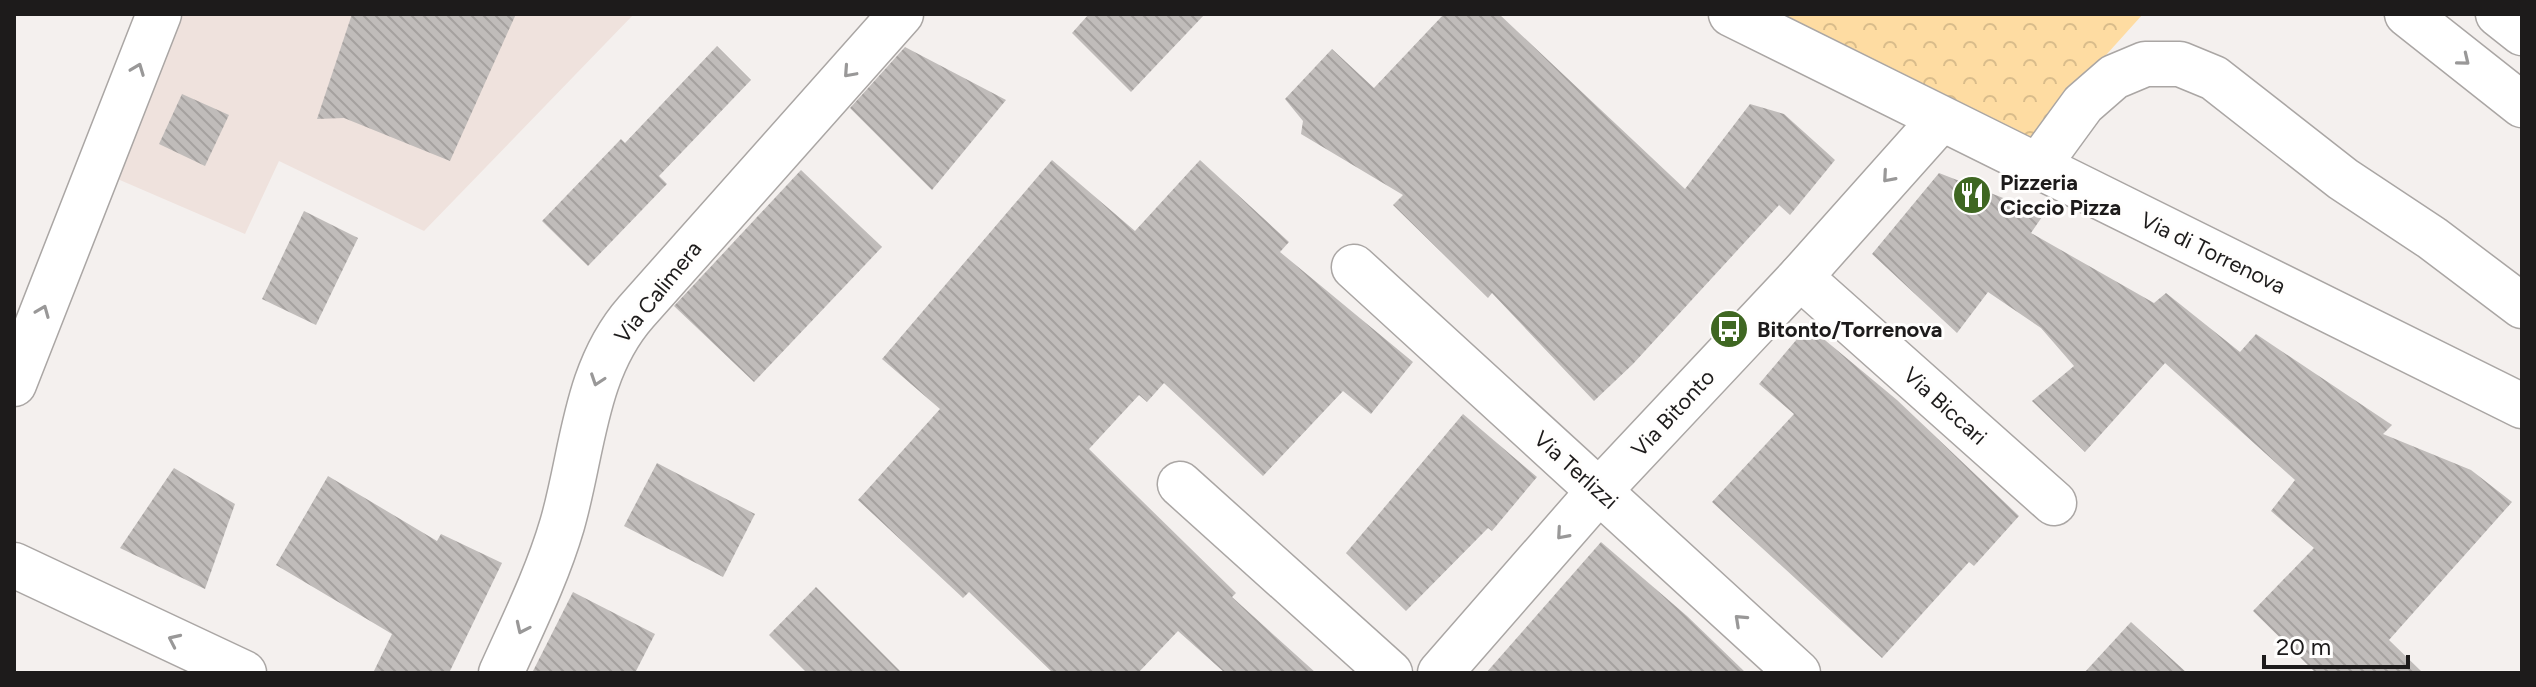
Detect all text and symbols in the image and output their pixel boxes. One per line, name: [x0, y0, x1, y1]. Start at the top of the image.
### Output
one-way arrow: [2455, 50, 2469, 65]
one-way arrow: [128, 63, 145, 77]
one-way arrow: [845, 63, 859, 78]
one-way arrow: [1884, 168, 1898, 182]
place label: Pizzeria Ciccio Pizza: [2000, 169, 2121, 221]
restaurant icon: Pizzeria Ciccio Pizza: [1951, 174, 1993, 216]
street label: Via di Torrenova: [2136, 206, 2290, 300]
street label: Via Calimera: [609, 236, 707, 348]
one-way arrow: [33, 305, 50, 319]
bus stop icon: Bitonto/Torrenova: [1708, 308, 1750, 350]
place label: Bitonto/Torrenova: [1757, 316, 1943, 343]
street label: Via Biccari: [1898, 361, 1992, 451]
street label: Via Bitonto: [1626, 364, 1720, 462]
one-way arrow: [591, 373, 607, 387]
street label: Via Terlizzi: [1528, 425, 1624, 515]
one-way arrow: [1557, 525, 1572, 540]
one-way arrow: [1735, 616, 1750, 630]
scale bar: [2264, 619, 2408, 669]
one-way arrow: [516, 620, 532, 635]
text: 20 m: [2276, 632, 2331, 661]
one-way arrow: [167, 634, 182, 650]

